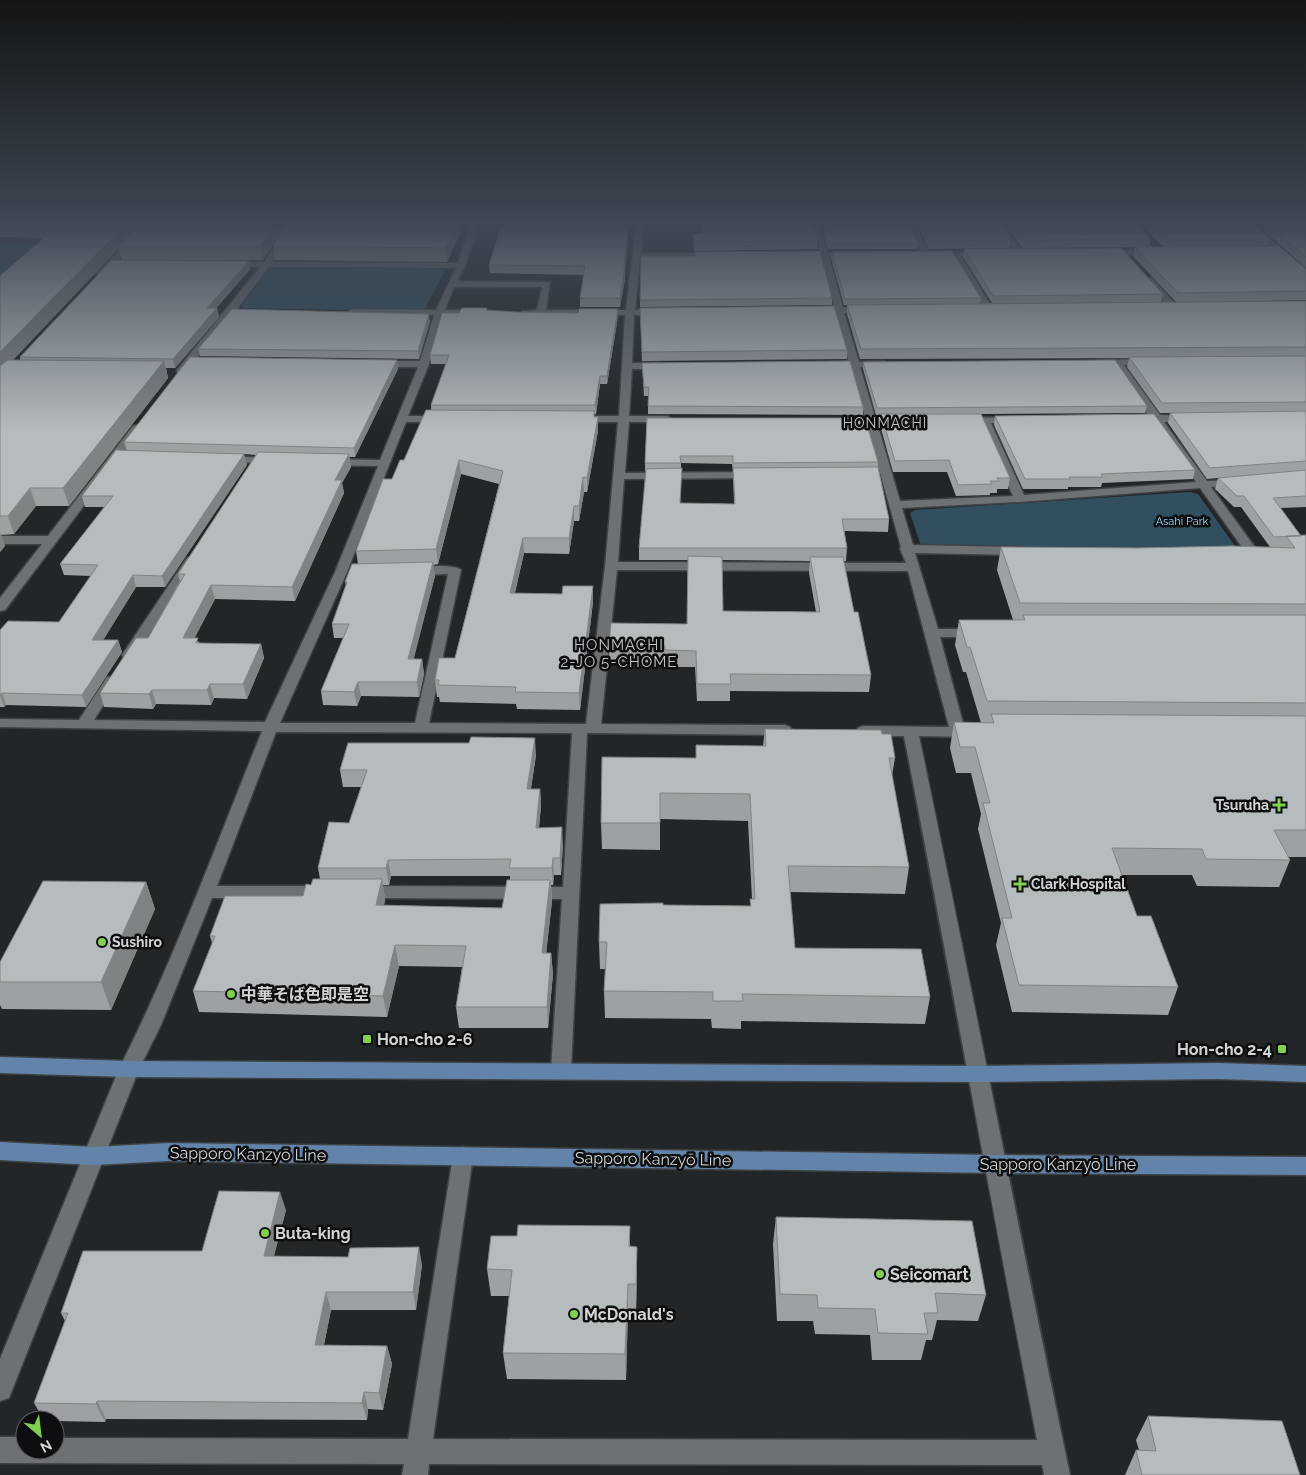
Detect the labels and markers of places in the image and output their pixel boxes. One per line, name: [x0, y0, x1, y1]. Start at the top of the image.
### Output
place label: Tsuruha: [1215, 797, 1269, 813]
marker: Tsuruha: [1273, 799, 1285, 811]
place label: Clark Hospital: [1031, 876, 1126, 892]
marker: Clark Hospital: [1013, 877, 1027, 891]
place label: Sushiro: [112, 934, 162, 950]
marker: Sushiro: [96, 936, 108, 948]
place label: 中華そば色即是空: [241, 985, 369, 1004]
marker: 中華そば色即是空: [225, 988, 237, 1000]
place label: Hon-cho 2-6: [377, 1030, 473, 1049]
marker: Hon-cho 2-6: [361, 1033, 373, 1045]
place label: Hon-cho 2-4: [1177, 1040, 1272, 1059]
marker: Hon-cho 2-4: [1276, 1043, 1288, 1055]
place label: Buta-king: [275, 1224, 351, 1243]
marker: Buta-king: [259, 1227, 271, 1239]
place label: Seicomart: [890, 1265, 969, 1284]
marker: Seicomart: [874, 1268, 886, 1280]
place label: McDonald's: [584, 1305, 674, 1324]
marker: McDonald's: [568, 1308, 580, 1320]

